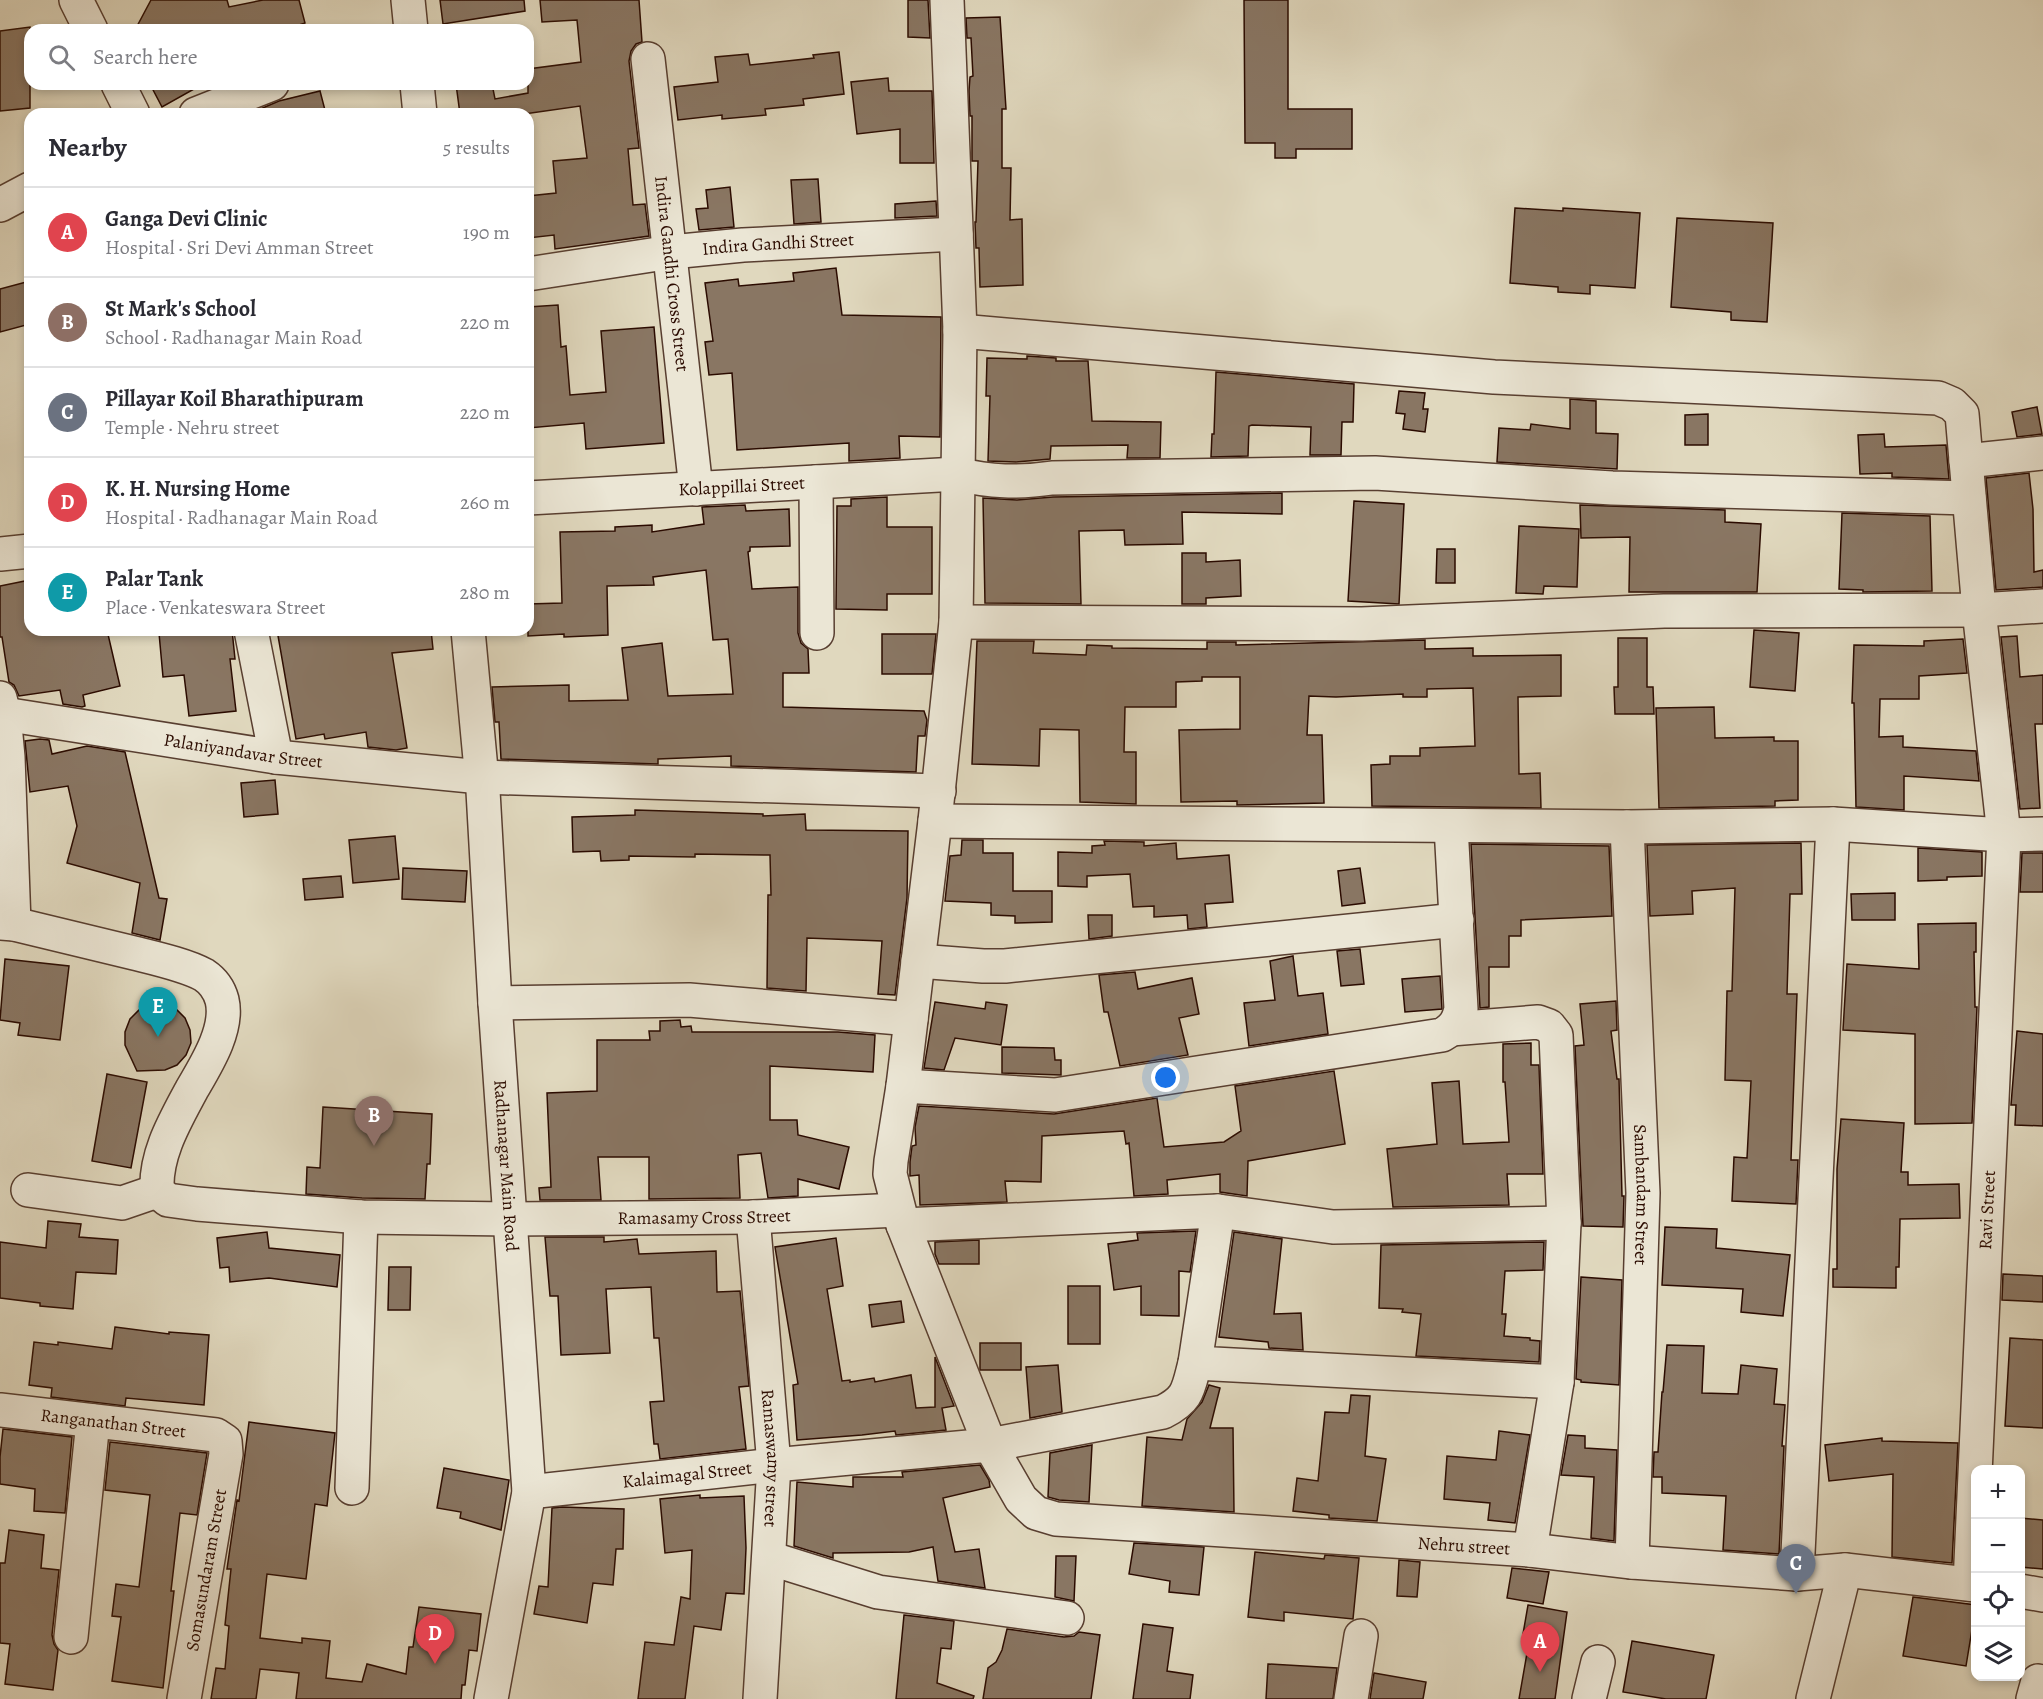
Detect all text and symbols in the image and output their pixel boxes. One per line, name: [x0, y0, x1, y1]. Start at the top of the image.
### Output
search box: [24, 24, 534, 90]
icon: search: [45, 41, 78, 74]
text: Search here: [93, 42, 198, 72]
text: Nearby: [48, 130, 127, 165]
text: 5 results: [443, 134, 510, 161]
street label: Indira Gandhi Cross Street: [649, 175, 695, 373]
text: Ganga Devi Clinic: [105, 204, 268, 234]
text: A: [61, 219, 74, 246]
text: 190 m: [463, 219, 510, 246]
street label: Indira Gandhi Street: [701, 227, 855, 261]
text: Hospital · Sri Devi Amman Street: [105, 234, 374, 261]
text: St Mark's School: [105, 294, 256, 324]
text: B: [61, 309, 74, 336]
text: 220 m: [460, 309, 510, 336]
text: School · Radhanagar Main Road: [105, 324, 362, 351]
text: Pillayar Koil Bharathipuram: [105, 384, 364, 414]
text: C: [61, 399, 74, 426]
text: 220 m: [460, 399, 510, 426]
text: Temple · Nehru street: [105, 414, 279, 441]
street label: Kolappillai Street: [678, 471, 806, 502]
text: K. H. Nursing Home: [105, 474, 290, 504]
text: D: [61, 489, 74, 516]
text: 260 m: [460, 489, 510, 516]
text: Hospital · Radhanagar Main Road: [105, 504, 378, 531]
text: Palar Tank: [105, 564, 203, 594]
text: E: [62, 579, 73, 606]
text: 280 m: [460, 579, 510, 606]
text: Place · Venkateswara Street: [105, 594, 325, 621]
street label: Palaniyandavar Street: [162, 727, 324, 773]
pin: E: [138, 988, 178, 1037]
your location: [1151, 1063, 1180, 1092]
street label: Radhanagar Main Road: [488, 1079, 524, 1253]
pin: B: [354, 1096, 394, 1146]
street label: Sambandam Street: [1628, 1124, 1655, 1265]
street label: Ravi Street: [1973, 1170, 2001, 1250]
street label: Ramasamy Cross Street: [617, 1203, 791, 1230]
street label: Ramaswamy street: [756, 1388, 786, 1528]
street label: Ranganathan Street: [39, 1403, 187, 1443]
street label: Kalaimagal Street: [621, 1456, 753, 1494]
map controls: [1971, 1465, 2025, 1681]
button: +: [1971, 1465, 2025, 1519]
street label: Somasundaram Street: [180, 1487, 232, 1653]
button: −: [1971, 1519, 2025, 1573]
street label: Nehru street: [1417, 1531, 1511, 1561]
pin: C: [1776, 1544, 1816, 1594]
button: locate: [1971, 1573, 2025, 1627]
pin: D: [416, 1614, 454, 1664]
pin: A: [1520, 1622, 1560, 1672]
button: layers: [1971, 1627, 2025, 1681]

